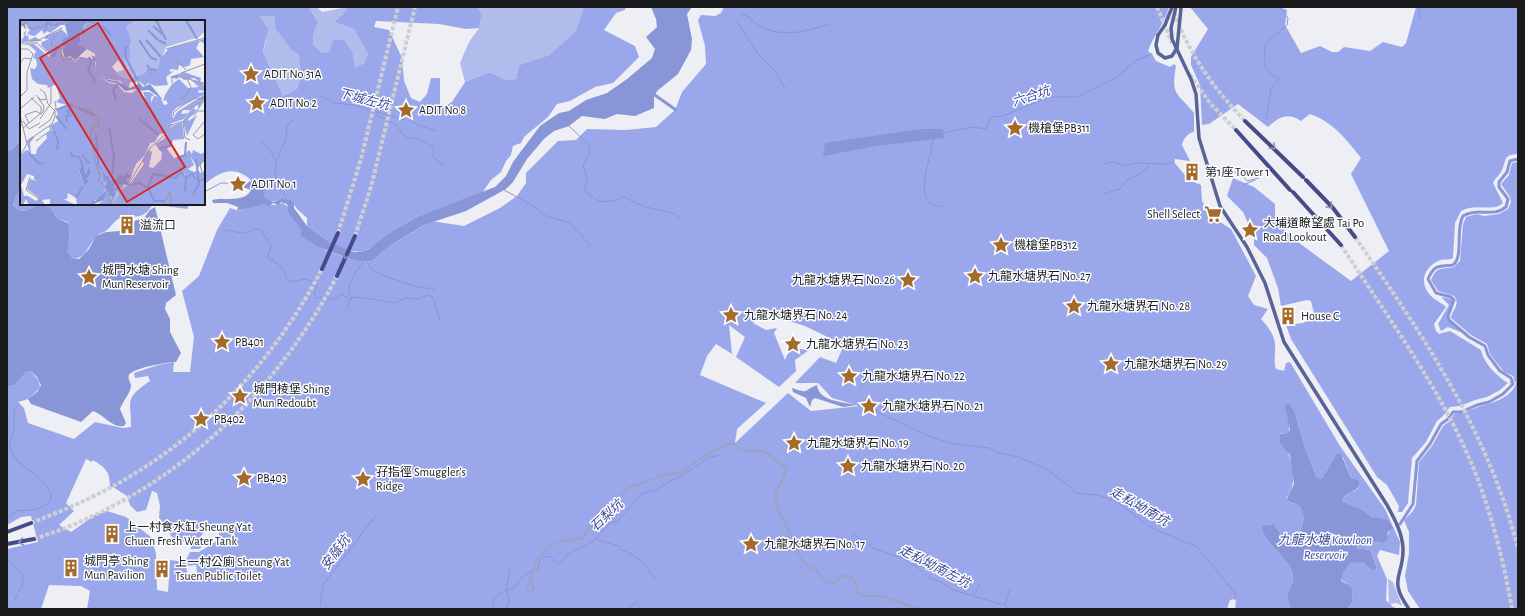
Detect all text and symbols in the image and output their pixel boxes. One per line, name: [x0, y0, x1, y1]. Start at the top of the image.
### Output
inset map: [20, 20, 205, 205]
place icon: ADIT No 31A: [241, 64, 261, 84]
place label: ADIT No 31A: [264, 68, 321, 80]
water label: 六合坑: [1010, 82, 1053, 109]
water label: 下城左坑: [337, 85, 393, 113]
place icon: ADIT No 2: [247, 93, 267, 113]
place label: ADIT No 2: [270, 97, 317, 109]
place icon: ADIT No 8: [396, 100, 416, 120]
place label: ADIT No 8: [419, 104, 466, 116]
place icon: 機槍堡PB311: [1005, 118, 1025, 138]
place label: 機槍堡PB311: [1028, 121, 1090, 134]
one-way arrow: [1268, 143, 1275, 150]
building icon: 第1座 Tower 1: [1182, 162, 1202, 182]
place label: 第1座 Tower 1: [1205, 165, 1269, 178]
place icon: ADIT No 1: [228, 174, 248, 194]
place label: ADIT No 1: [251, 178, 297, 190]
one-way arrow: [1326, 201, 1333, 209]
supermarket icon: Shell Select: [1203, 204, 1223, 224]
place label: Shell Select: [1147, 208, 1200, 220]
building icon: 溢流口: [117, 215, 137, 235]
place label: 大埔道瞭望處 Tai Po Road Lookout: [1263, 216, 1364, 243]
place label: 溢流口: [140, 218, 176, 231]
place icon: 大埔道瞭望處 Tai Po Road Lookout: [1240, 220, 1260, 240]
place icon: 機槍堡PB312: [991, 235, 1011, 255]
place label: 機槍堡PB312: [1014, 238, 1078, 251]
one-way arrow: [343, 253, 351, 260]
place label: 城門水塘 Shing Mun Reservoir: [102, 263, 179, 290]
place icon: 九龍水塘界石 No. 27: [965, 266, 985, 286]
place icon: 城門水塘 Shing Mun Reservoir: [79, 267, 99, 287]
place label: 九龍水塘界石 No. 27: [988, 269, 1090, 282]
place icon: 九龍水塘界石 No. 26: [898, 270, 918, 290]
place label: 九龍水塘界石 No. 26: [792, 273, 895, 286]
place icon: 九龍水塘界石 No. 28: [1064, 296, 1084, 316]
place label: 九龍水塘界石 No. 28: [1087, 299, 1190, 312]
place icon: 九龍水塘界石 No. 24: [721, 305, 741, 325]
building icon: House C: [1278, 306, 1298, 326]
place label: 九龍水塘界石 No. 24: [744, 308, 847, 321]
place label: House C: [1301, 310, 1339, 322]
place icon: PB401: [212, 332, 232, 352]
place icon: 九龍水塘界石 No. 23: [783, 334, 803, 354]
place label: PB401: [235, 336, 264, 348]
place label: 九龍水塘界石 No. 23: [806, 337, 908, 350]
place icon: 九龍水塘界石 No. 29: [1101, 354, 1121, 374]
place label: 九龍水塘界石 No. 29: [1124, 357, 1227, 370]
place icon: 九龍水塘界石 No. 22: [839, 366, 859, 386]
place label: 九龍水塘界石 No. 22: [862, 369, 965, 382]
place label: 城門棱堡 Shing Mun Redoubt: [253, 382, 330, 409]
place icon: 城門棱堡 Shing Mun Redoubt: [230, 386, 250, 406]
place icon: 九龍水塘界石 No. 21: [859, 396, 879, 416]
place label: 九龍水塘界石 No. 21: [882, 399, 984, 412]
place icon: PB402: [191, 409, 211, 429]
place label: PB402: [214, 413, 245, 425]
place icon: 九龍水塘界石 No. 19: [784, 433, 804, 453]
place label: 九龍水塘界石 No. 19: [807, 436, 909, 449]
place icon: 九龍水塘界石 No. 20: [838, 456, 858, 476]
place label: 九龍水塘界石 No. 20: [861, 459, 965, 472]
place label: 孖指徑 Smuggler's Ridge: [376, 465, 466, 492]
place icon: PB403: [234, 468, 254, 488]
place icon: 孖指徑 Smuggler's Ridge: [353, 469, 373, 489]
place label: PB403: [257, 472, 287, 484]
water label: 走私坳南坑: [1108, 483, 1173, 530]
water label: 石梨坑: [587, 495, 627, 534]
place label: 上一村食水缸 Sheung Yat Chuen Fresh Water Tank: [125, 520, 251, 547]
building icon: 上一村食水缸 Sheung Yat Chuen Fresh Water Tank: [102, 524, 122, 544]
water label: 安蔭坑: [317, 531, 354, 572]
water label: 九龍水塘 Kowloon Reservoir: [1278, 532, 1372, 562]
place icon: 九龍水塘界石 No. 17: [741, 534, 761, 554]
one-way arrow: [17, 537, 24, 545]
place label: 九龍水塘界石 No. 17: [764, 537, 865, 550]
water label: 走私坳南左坑: [896, 542, 974, 591]
place label: 城門亭 Shing Mun Pavilion: [84, 554, 149, 581]
place label: 上一村公廁 Sheung Yat Tsuen Public Toilet: [175, 555, 289, 582]
building icon: 城門亭 Shing Mun Pavilion: [61, 558, 81, 578]
building icon: 上一村公廁 Sheung Yat Tsuen Public Toilet: [152, 559, 172, 579]

